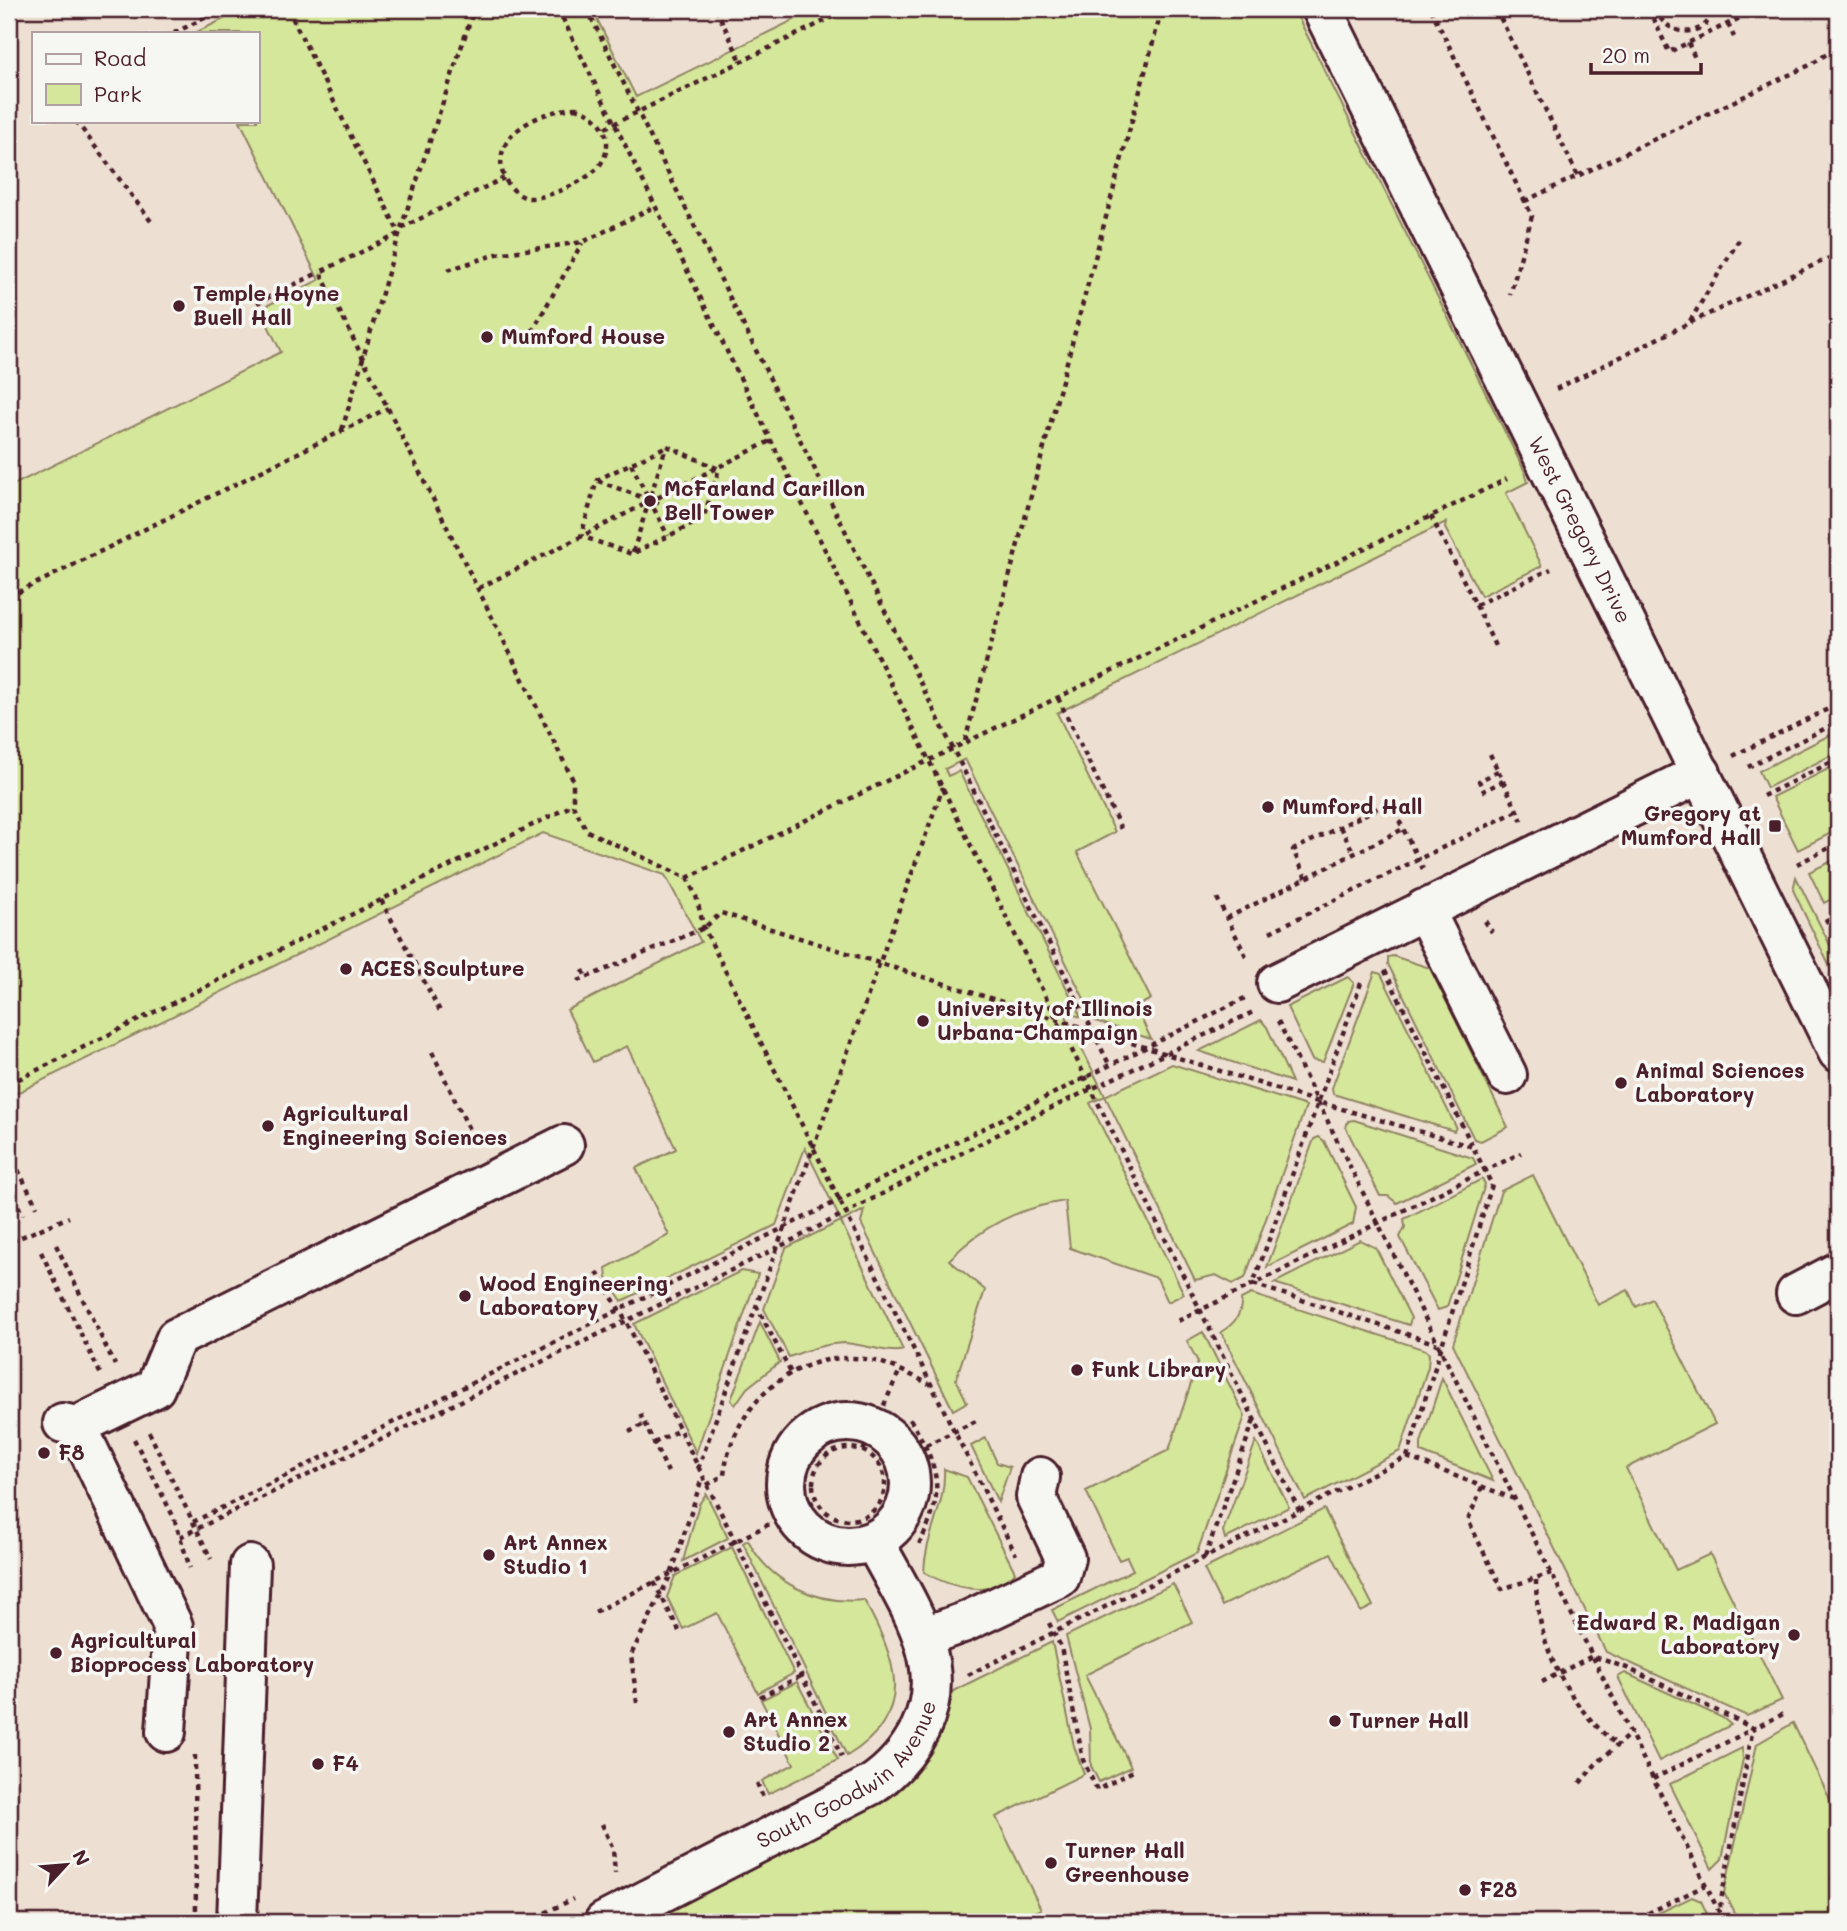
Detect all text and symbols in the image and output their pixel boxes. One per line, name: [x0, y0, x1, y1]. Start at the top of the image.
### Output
legend: [32, 32, 259, 122]
scale bar: [1591, 32, 1702, 76]
text: 20 m: [1602, 41, 1650, 68]
text: Road: [94, 44, 146, 71]
text: Park: [94, 80, 142, 107]
place label: Temple Hoyne Buell Hall: [193, 279, 339, 330]
marker: Temple Hoyne Buell Hall: [171, 298, 187, 314]
place label: Mumford House: [501, 322, 665, 349]
marker: Mumford House: [479, 329, 495, 345]
street label: West Gregory Drive: [1523, 431, 1639, 627]
place label: McFarland Carillon Bell Tower: [664, 474, 865, 525]
marker: McFarland Carillon Bell Tower: [642, 493, 658, 509]
place label: Mumford Hall: [1282, 792, 1422, 819]
marker: Mumford Hall: [1260, 799, 1276, 815]
place label: Gregory at Mumford Hall: [1621, 799, 1761, 850]
marker: Gregory at Mumford Hall: [1767, 818, 1783, 834]
place label: ACES Sculpture: [360, 954, 525, 981]
marker: ACES Sculpture: [338, 961, 354, 977]
place label: University of Illinois Urbana-Champaign: [937, 994, 1153, 1045]
marker: University of Illinois Urbana-Champaign: [915, 1013, 931, 1029]
place label: Animal Sciences Laboratory: [1635, 1056, 1805, 1108]
marker: Animal Sciences Laboratory: [1613, 1075, 1629, 1091]
place label: Agricultural Engineering Sciences: [282, 1099, 507, 1150]
marker: Agricultural Engineering Sciences: [260, 1118, 276, 1134]
place label: Wood Engineering Laboratory: [479, 1269, 668, 1321]
marker: Wood Engineering Laboratory: [457, 1288, 473, 1304]
place label: Funk Library: [1091, 1355, 1226, 1383]
marker: Funk Library: [1069, 1362, 1085, 1378]
place label: F8: [58, 1438, 84, 1465]
marker: F8: [36, 1445, 52, 1461]
place label: Art Annex Studio 1: [503, 1528, 608, 1579]
marker: Art Annex Studio 1: [481, 1547, 497, 1563]
place label: Edward R. Madigan Laboratory: [1576, 1608, 1780, 1660]
place label: Agricultural Bioprocess Laboratory: [70, 1626, 314, 1678]
marker: Edward R. Madigan Laboratory: [1786, 1627, 1802, 1643]
marker: Agricultural Bioprocess Laboratory: [48, 1645, 64, 1661]
street label: South Goodwin Avenue: [751, 1698, 941, 1854]
place label: Art Annex Studio 2: [743, 1705, 848, 1756]
place label: Turner Hall: [1349, 1706, 1469, 1733]
marker: Turner Hall: [1327, 1713, 1343, 1729]
marker: Art Annex Studio 2: [721, 1724, 737, 1740]
place label: F4: [332, 1749, 359, 1776]
marker: F4: [310, 1756, 326, 1772]
north arrow: [32, 1829, 102, 1899]
place label: Turner Hall Greenhouse: [1065, 1836, 1189, 1887]
text: N: [67, 1845, 96, 1869]
marker: Turner Hall Greenhouse: [1043, 1855, 1059, 1871]
place label: F28: [1479, 1875, 1517, 1902]
marker: F28: [1457, 1882, 1473, 1898]

